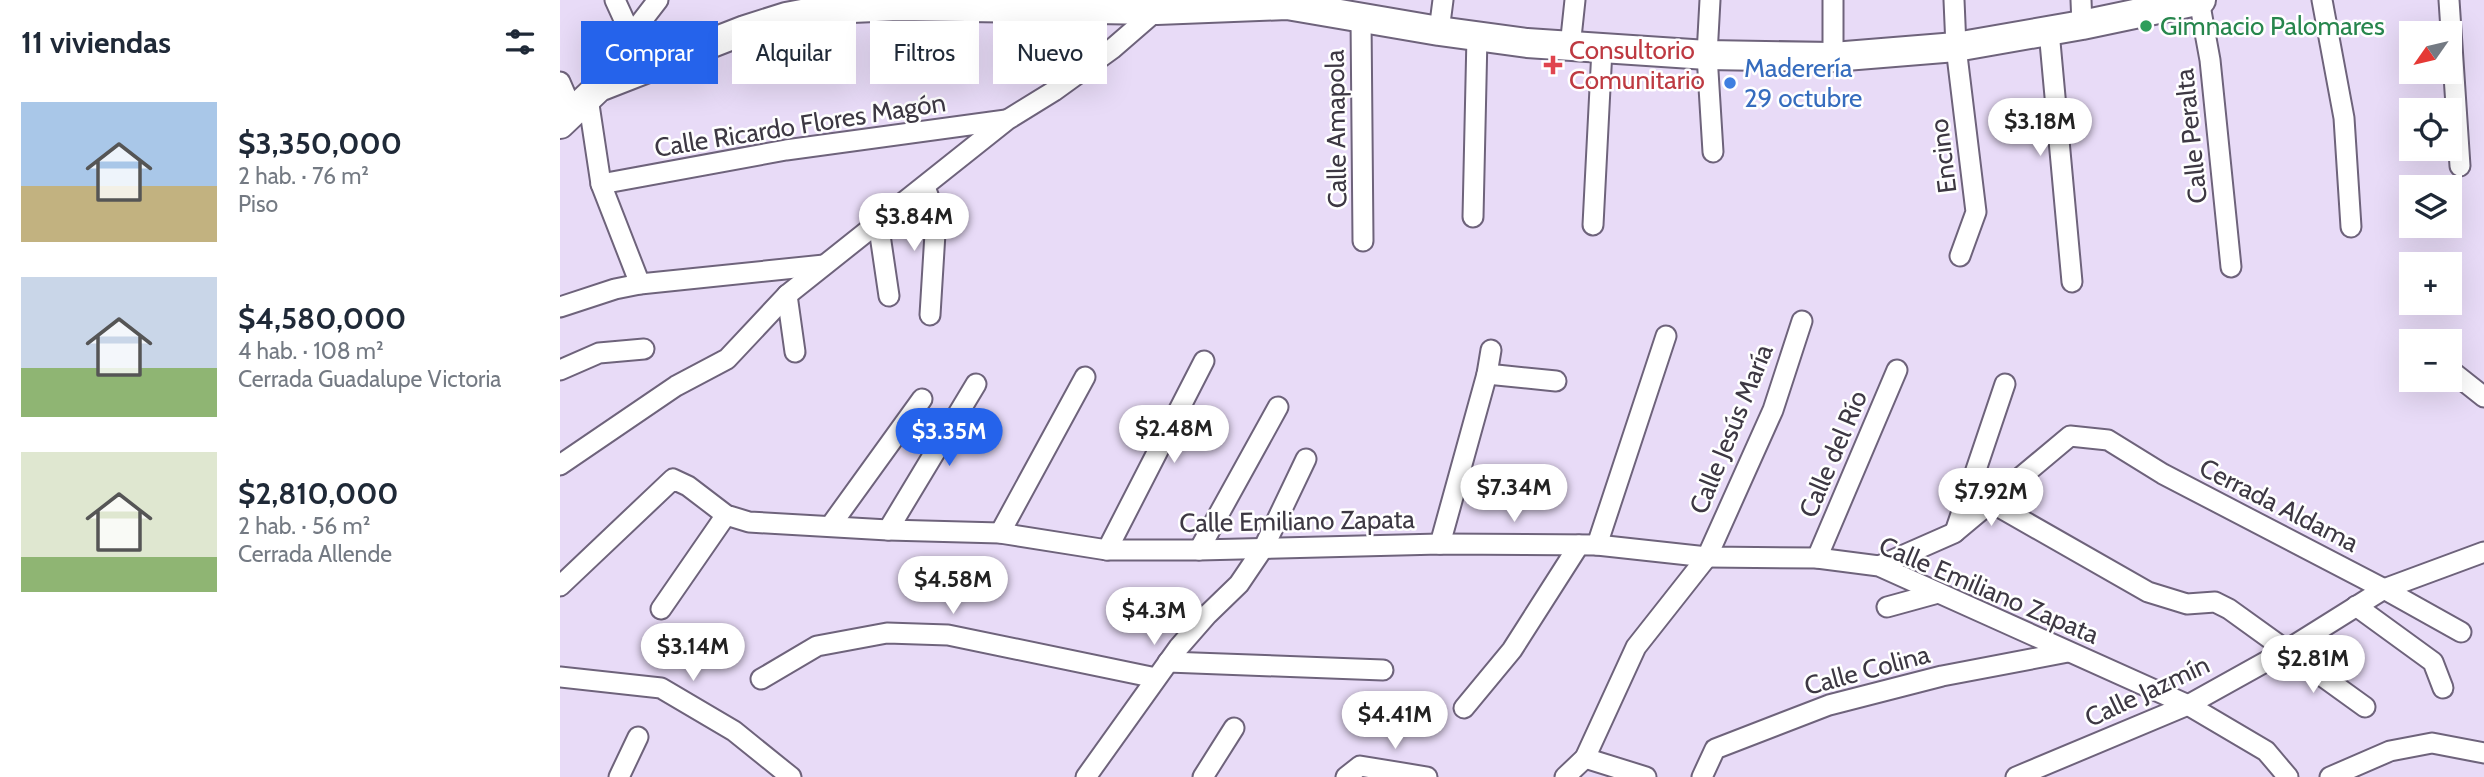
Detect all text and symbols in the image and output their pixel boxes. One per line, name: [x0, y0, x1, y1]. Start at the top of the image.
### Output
place label: Gimnacio Palomares: [2160, 10, 2385, 42]
marker: Gimnacio Palomares: [2138, 18, 2154, 34]
chip: Comprar: [581, 21, 718, 84]
chip: Alquilar: [732, 21, 856, 84]
chip: Filtros: [870, 21, 979, 84]
chip: Nuevo: [993, 21, 1107, 84]
north arrow: [2399, 21, 2462, 84]
map controls: [2399, 21, 2462, 392]
icon: filters: [501, 23, 539, 61]
text: 11 viviendas: [21, 24, 171, 61]
place label: Consultorio Comunitario: [1569, 34, 1705, 96]
street label: Calle Amapola: [1319, 49, 1353, 209]
place label: Maderería 29 octubre: [1744, 52, 1862, 114]
marker: Consultorio Comunitario: [1543, 55, 1563, 75]
street label: Calle Peralta: [2168, 66, 2214, 205]
marker: Maderería 29 octubre: [1722, 75, 1738, 91]
street label: Calle Ricardo Flores Magón: [652, 86, 948, 164]
button: locate: [2399, 98, 2462, 161]
pin: $3.18M: [1983, 99, 2097, 158]
text: $3.18M: [2004, 107, 2076, 135]
street label: Encino: [1923, 117, 1963, 195]
text: $3,350,000: [238, 125, 402, 162]
icon: home: [77, 130, 161, 214]
text: 2 hab. · 76 m²: [238, 162, 369, 190]
button: layers: [2399, 175, 2462, 238]
text: Piso: [238, 190, 278, 218]
pin: $3.84M: [857, 194, 971, 253]
text: $3.84M: [875, 202, 953, 230]
button: +: [2399, 252, 2462, 315]
text: $4,580,000: [238, 300, 406, 337]
icon: home: [77, 305, 161, 389]
button: −: [2399, 329, 2462, 392]
text: 4 hab. · 108 m²: [238, 337, 384, 365]
street label: Calle Jesús María: [1682, 339, 1780, 518]
text: Cerrada Guadalupe Victoria: [238, 365, 501, 393]
street label: Calle del Río: [1792, 386, 1874, 522]
pin: $2.48M: [1117, 406, 1231, 465]
pin: $3.35M: [892, 408, 1006, 468]
text: $2.48M: [1135, 414, 1213, 442]
text: $3.35M: [912, 417, 986, 445]
street label: Cerrada Aldama: [2194, 451, 2364, 559]
pin: $7.34M: [1457, 464, 1571, 524]
pin: $7.92M: [1934, 468, 2048, 528]
text: $7.34M: [1476, 473, 1552, 501]
text: $2,810,000: [238, 475, 399, 512]
text: $7.92M: [1954, 477, 2028, 505]
icon: home: [77, 480, 161, 564]
street label: Calle Emiliano Zapata: [1179, 503, 1416, 539]
text: 2 hab. · 56 m²: [238, 512, 370, 540]
street label: Calle Emiliano Zapata: [1874, 529, 2104, 651]
text: Cerrada Allende: [238, 540, 392, 568]
pin: $4.58M: [896, 556, 1010, 616]
text: $4.58M: [914, 565, 992, 593]
pin: $4.3M: [1105, 588, 1203, 647]
text: $4.3M: [1122, 596, 1186, 624]
pin: $3.14M: [636, 624, 750, 683]
text: $3.14M: [657, 632, 729, 660]
pin: $2.81M: [2256, 636, 2370, 695]
street label: Calle Colina: [1801, 638, 1934, 702]
text: $2.81M: [2277, 644, 2349, 672]
street label: Calle Jazmín: [2080, 648, 2214, 734]
pin: $4.41M: [1338, 692, 1452, 751]
text: $4.41M: [1358, 700, 1432, 728]

